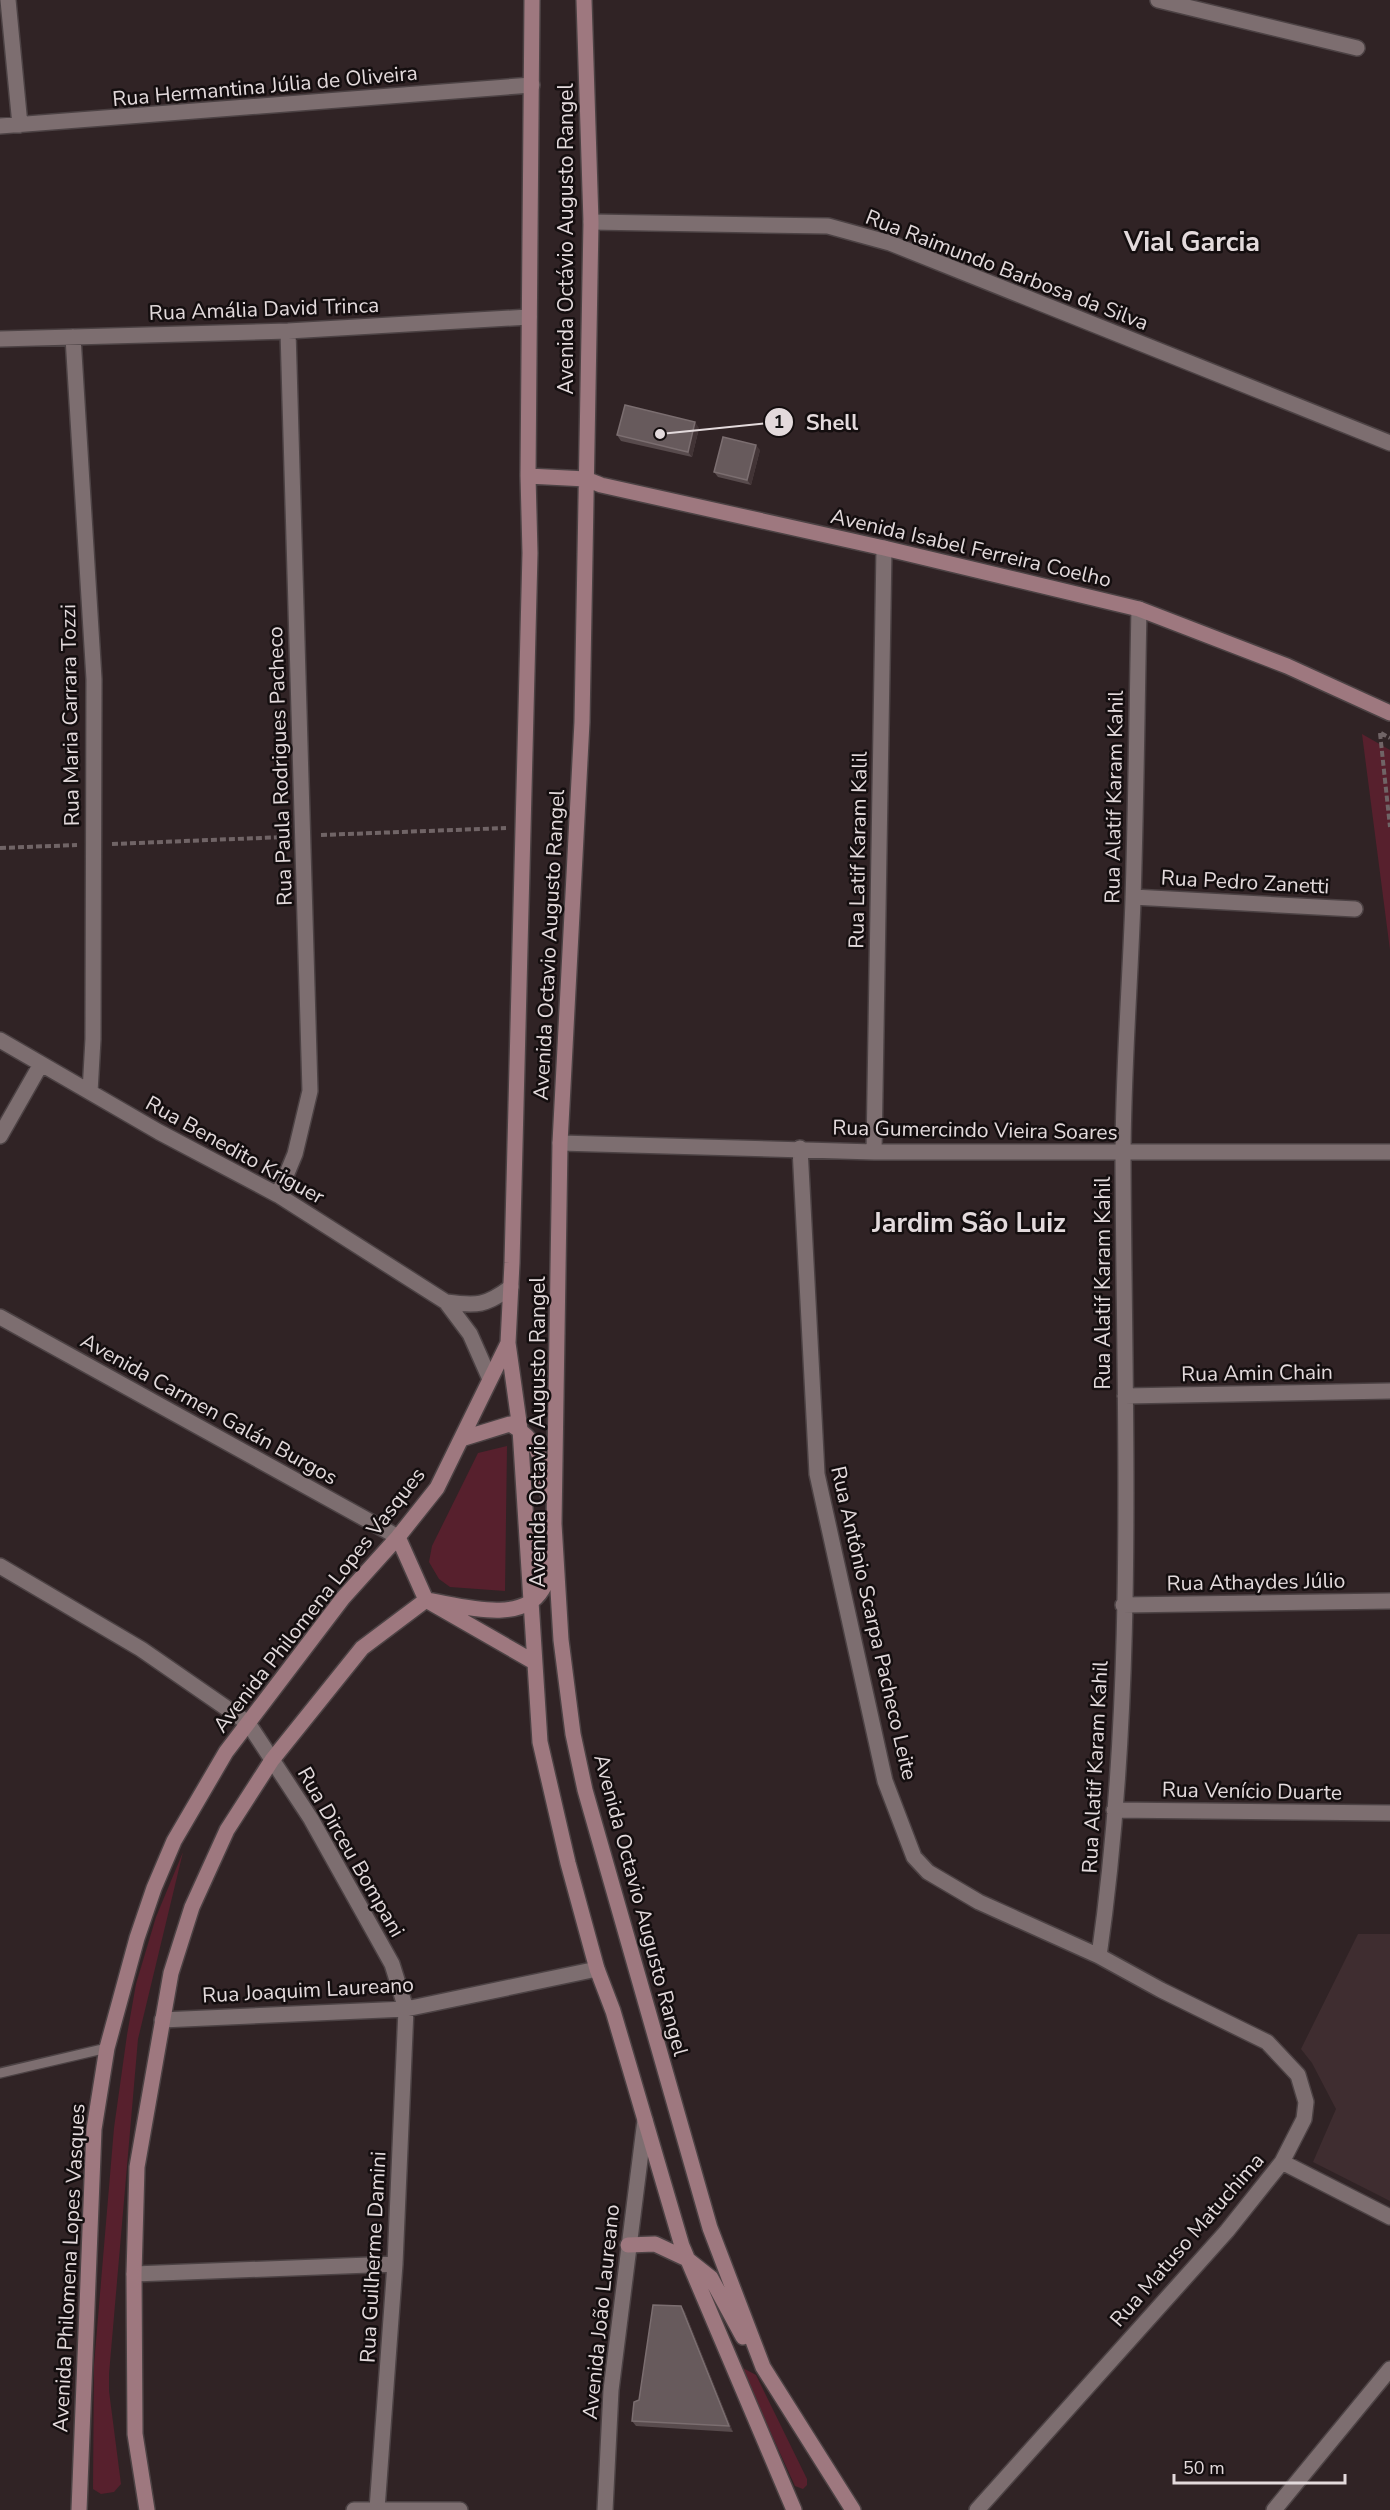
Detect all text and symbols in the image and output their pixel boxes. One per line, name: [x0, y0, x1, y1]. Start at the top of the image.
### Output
street label: Rua Hermantina Júlia de Oliveira: [111, 59, 419, 113]
street label: Avenida Octávio Augusto Rangel: [552, 83, 580, 395]
street label: Rua Raimundo Barbosa da Silva: [861, 203, 1153, 337]
district label: Vial Garcia: [1123, 224, 1260, 261]
street label: Rua Amália David Trinca: [148, 291, 380, 327]
callout: Shell: [764, 402, 871, 442]
text: Shell: [806, 408, 858, 438]
text: 1: [774, 410, 784, 434]
street label: Avenida Isabel Ferreira Coelho: [828, 502, 1114, 594]
street label: Rua Maria Carrara Tozzi: [54, 604, 86, 826]
street label: Rua Paula Rodrigues Pacheco: [261, 626, 299, 906]
street label: Rua Alatif Karam Kahil: [1098, 689, 1130, 904]
street label: Rua Latif Karam Kalil: [842, 750, 874, 949]
street label: Avenida Octavio Augusto Rangel: [527, 788, 571, 1101]
street label: Rua Pedro Zanetti: [1160, 864, 1330, 900]
street label: Rua Benedito Kriguer: [141, 1089, 330, 1211]
street label: Rua Gumercindo Vieira Soares: [832, 1114, 1118, 1146]
street label: Rua Alatif Karam Kahil: [1089, 1176, 1117, 1390]
district label: Jardim São Luiz: [871, 1205, 1066, 1242]
street label: Avenida Octavio Augusto Rangel: [524, 1276, 552, 1588]
street label: Avenida Carmen Galán Burgos: [76, 1327, 342, 1491]
street label: Rua Amin Chain: [1181, 1358, 1333, 1388]
street label: Avenida Philomena Lopes Vasques: [207, 1462, 431, 1738]
street label: Rua Antônio Scarpa Pacheco Leite: [824, 1463, 924, 1783]
street label: Rua Athaydes Júlio: [1166, 1566, 1346, 1598]
street label: Rua Alatif Karam Kahil: [1075, 1659, 1115, 1874]
street label: Avenida Octavio Augusto Rangel: [587, 1751, 695, 2060]
street label: Rua Dirceu Bompani: [291, 1762, 411, 1942]
street label: Rua Venício Duarte: [1162, 1775, 1342, 1807]
street label: Rua Joaquim Laureano: [201, 1970, 415, 2010]
street label: Avenida Philomena Lopes Vasques: [46, 2103, 92, 2433]
street label: Rua Matuso Matuchima: [1104, 2147, 1270, 2333]
street label: Rua Guilherme Damini: [353, 2150, 393, 2364]
street label: Avenida João Laureano: [576, 2203, 626, 2421]
scale bar: [1174, 2447, 1345, 2485]
text: 50 m: [1183, 2456, 1225, 2480]

